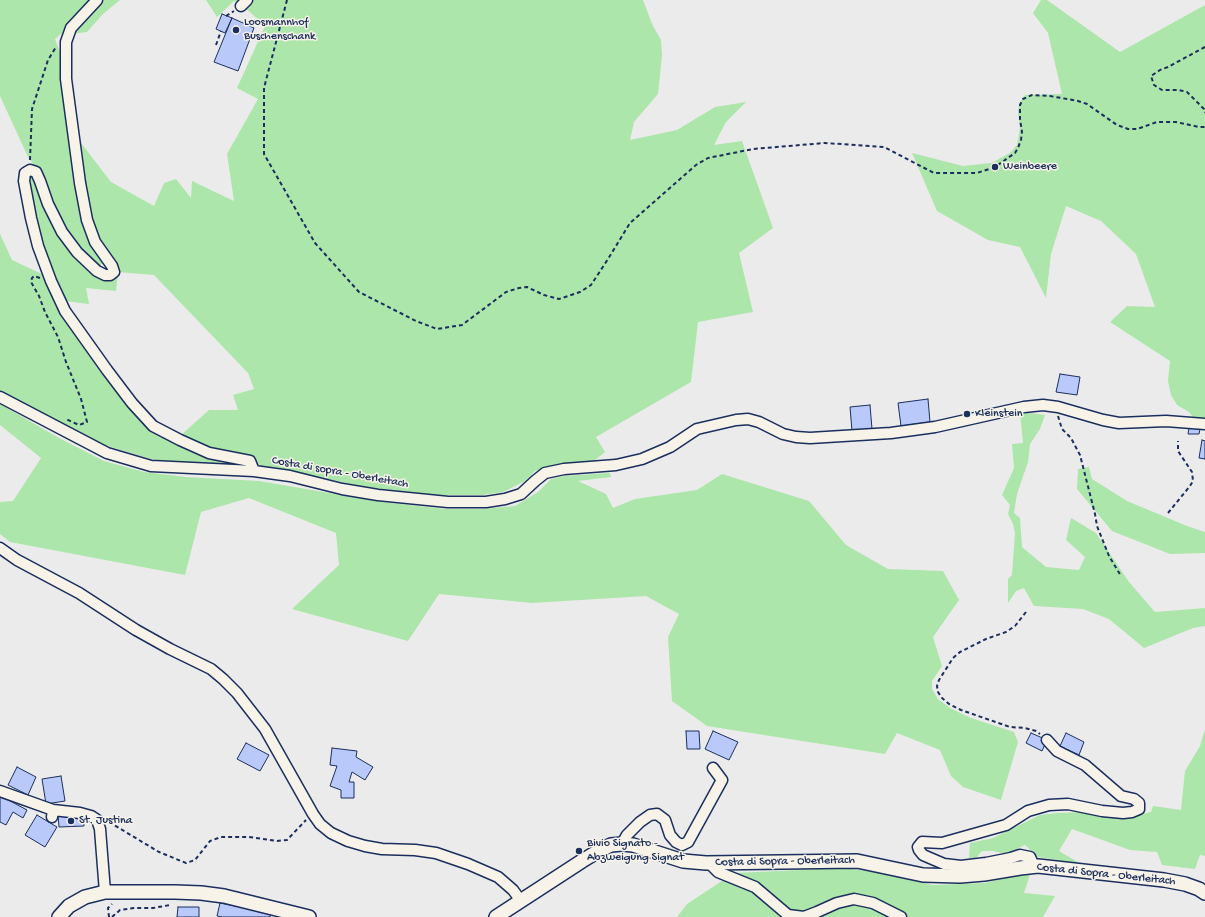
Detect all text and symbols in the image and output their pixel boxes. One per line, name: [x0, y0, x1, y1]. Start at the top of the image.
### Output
place label: Loosmannhof Buschenschank: [244, 16, 315, 44]
marker: Loosmannhof Buschenschank: [231, 25, 241, 35]
place label: Weinbeere: [1003, 160, 1057, 174]
marker: Weinbeere: [990, 162, 1000, 172]
place label: Kleinstein: [975, 407, 1023, 421]
marker: Kleinstein: [962, 409, 972, 419]
street label: Costa di sopra - Oberleitach: [271, 454, 409, 492]
place label: St. Justina: [79, 814, 132, 828]
marker: St. Justina: [66, 816, 76, 826]
place label: Bivio Signato - Abzweigung Signat: [587, 837, 684, 865]
marker: Bivio Signato - Abzweigung Signat: [574, 846, 584, 856]
street label: Costa di Sopra - Oberleitach: [715, 854, 855, 870]
street label: Costa di Sopra - Oberleitach: [1036, 861, 1176, 889]

